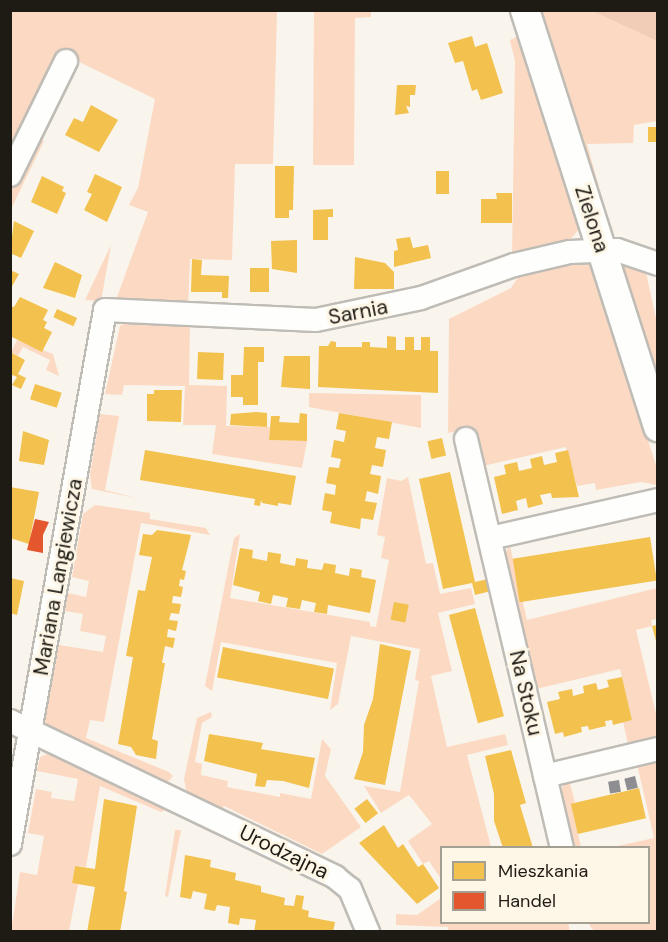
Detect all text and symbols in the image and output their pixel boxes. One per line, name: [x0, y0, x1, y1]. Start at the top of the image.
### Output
street label: Zielona: [569, 182, 615, 256]
street label: Sarnia: [326, 294, 390, 330]
street label: Mariana Langiewicza: [28, 477, 88, 677]
street label: Na Stoku: [504, 648, 548, 738]
street label: Urodzajna: [235, 820, 333, 884]
legend: [440, 846, 650, 924]
text: Mieszkania: [498, 859, 588, 883]
text: Handel: [498, 889, 556, 913]

